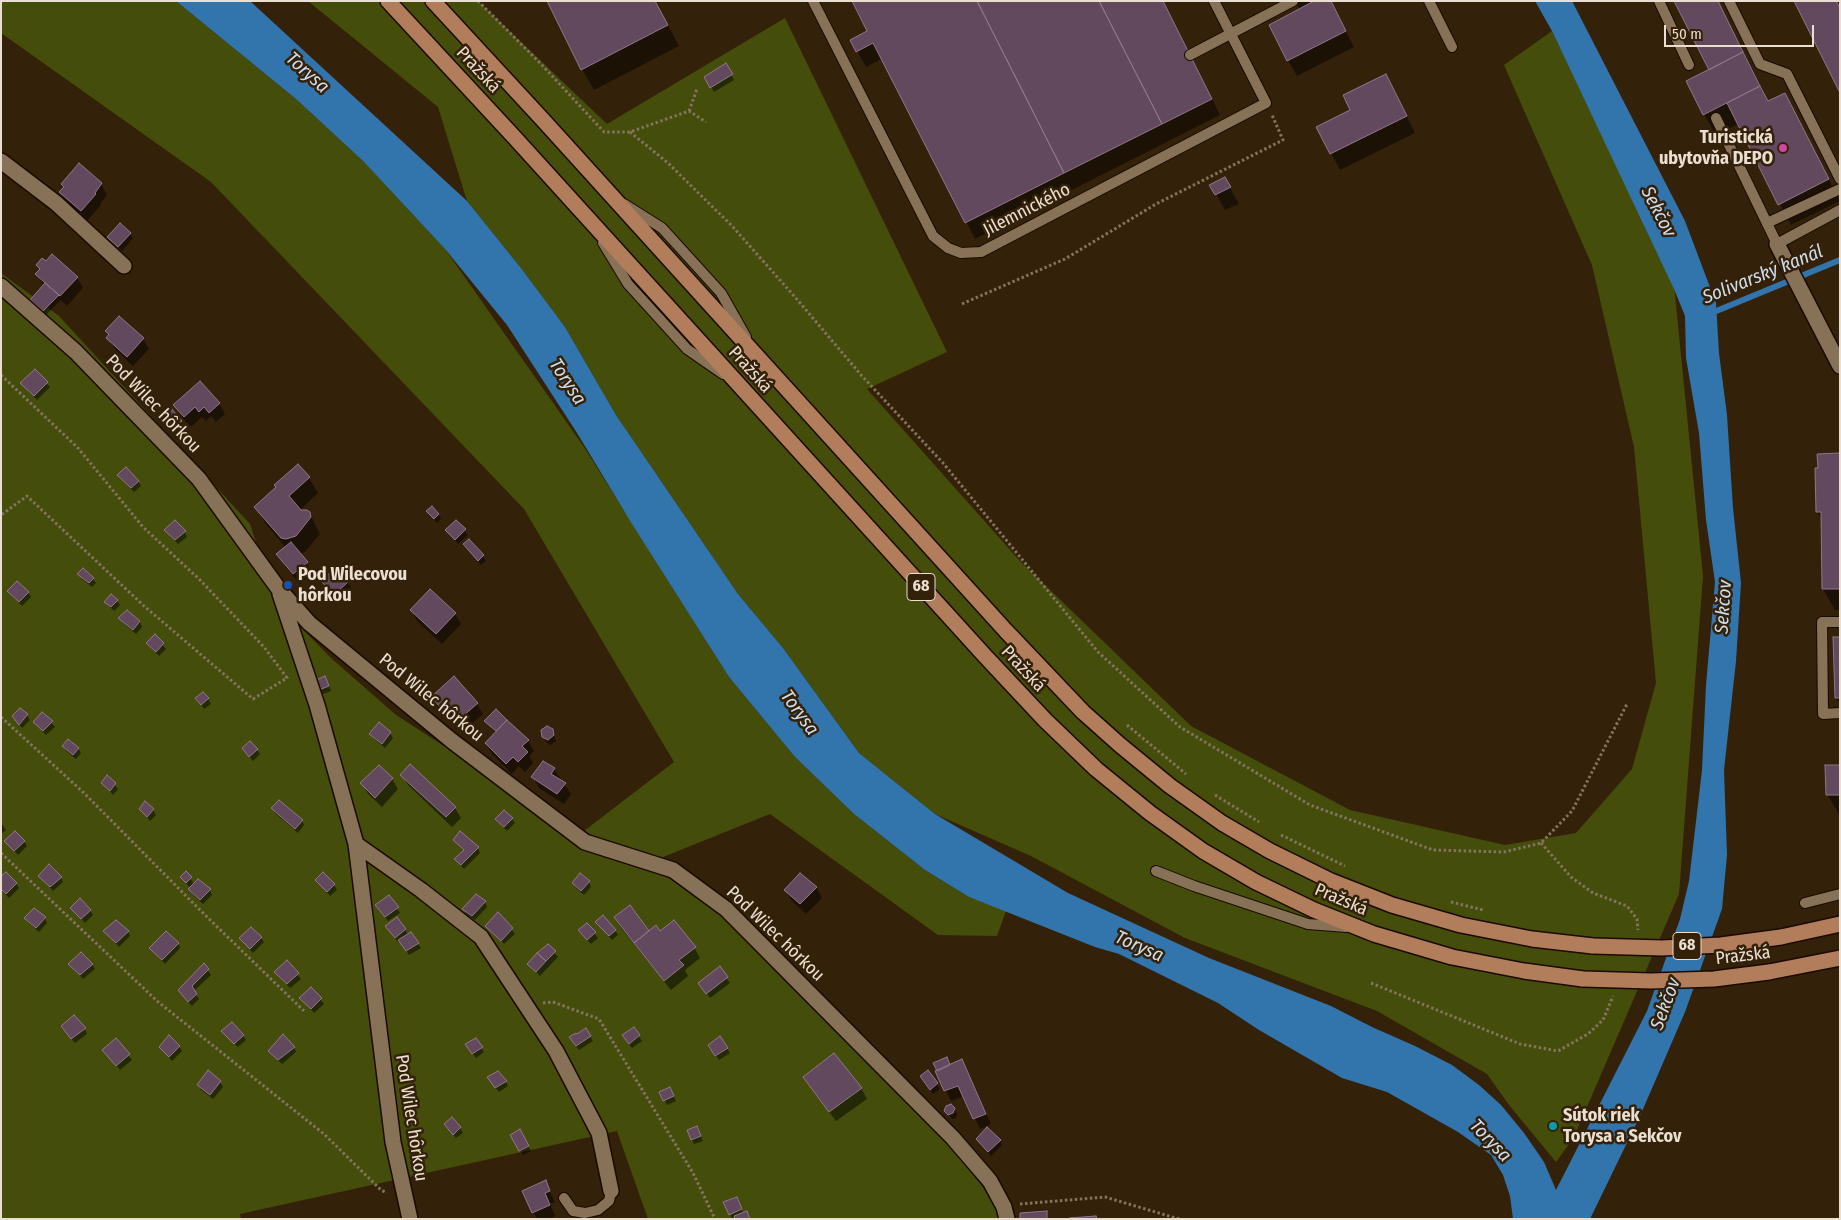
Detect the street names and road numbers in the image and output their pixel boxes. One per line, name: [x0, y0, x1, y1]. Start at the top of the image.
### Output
street label: Pražská: [451, 42, 505, 98]
street label: Jilemnického: [980, 179, 1074, 241]
street label: Pražská: [723, 342, 777, 398]
street label: Pod Wilec hôrkou: [101, 350, 205, 458]
road number: 68: [907, 574, 935, 600]
street label: Pražská: [996, 641, 1050, 697]
street label: Pod Wilec hôrkou: [374, 649, 488, 747]
street label: Pražská: [1311, 879, 1371, 921]
street label: Pod Wilec hôrkou: [721, 882, 829, 986]
road number: 68: [1673, 932, 1701, 959]
street label: Pražská: [1714, 942, 1772, 970]
street label: Pod Wilec hôrkou: [390, 1053, 432, 1183]

